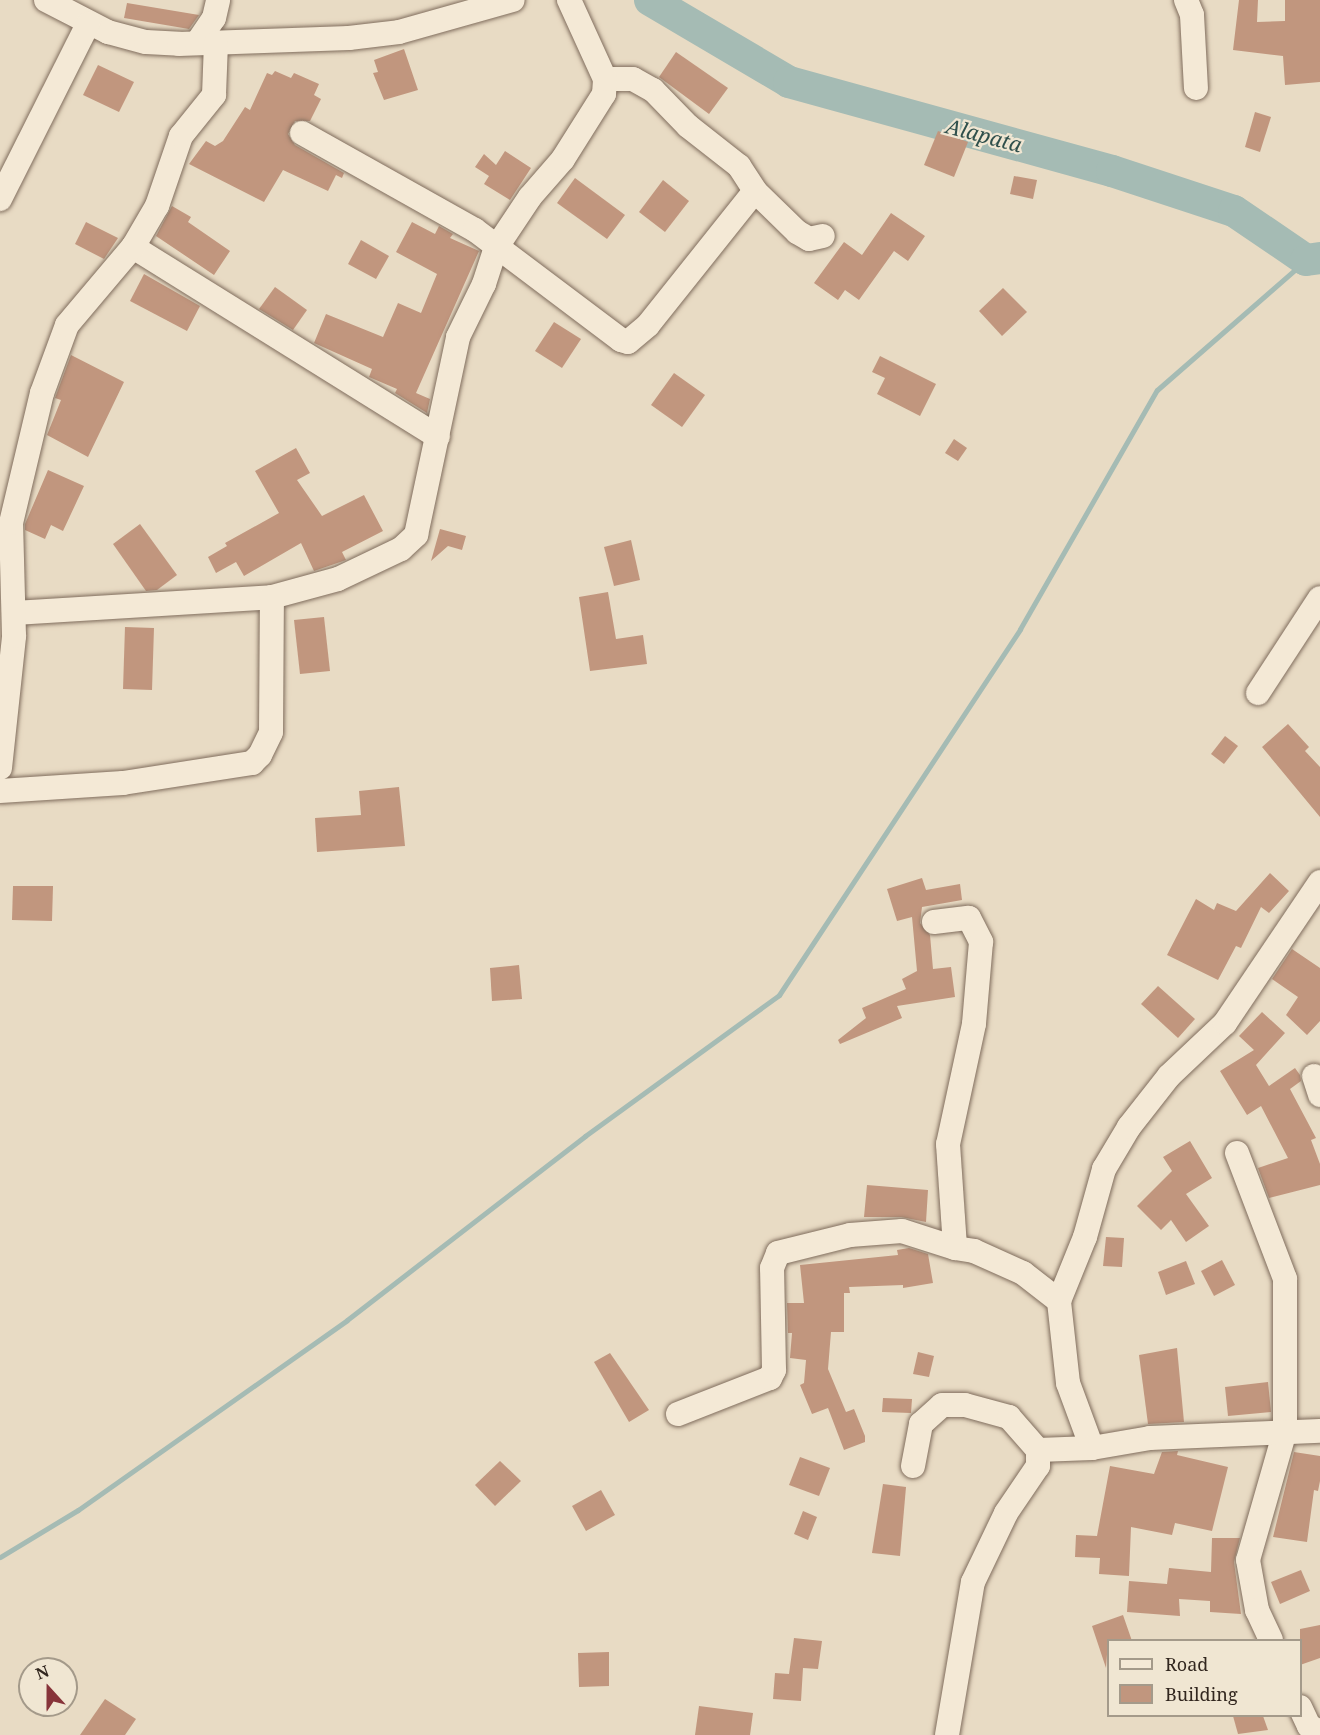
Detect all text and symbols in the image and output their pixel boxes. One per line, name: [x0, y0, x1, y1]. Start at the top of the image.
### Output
water label: Alapata: [943, 113, 1025, 157]
legend: [1107, 1639, 1302, 1717]
text: Road: [1165, 1652, 1208, 1676]
north arrow: [18, 1657, 78, 1717]
text: N: [32, 1660, 52, 1685]
text: Building: [1165, 1682, 1238, 1706]

